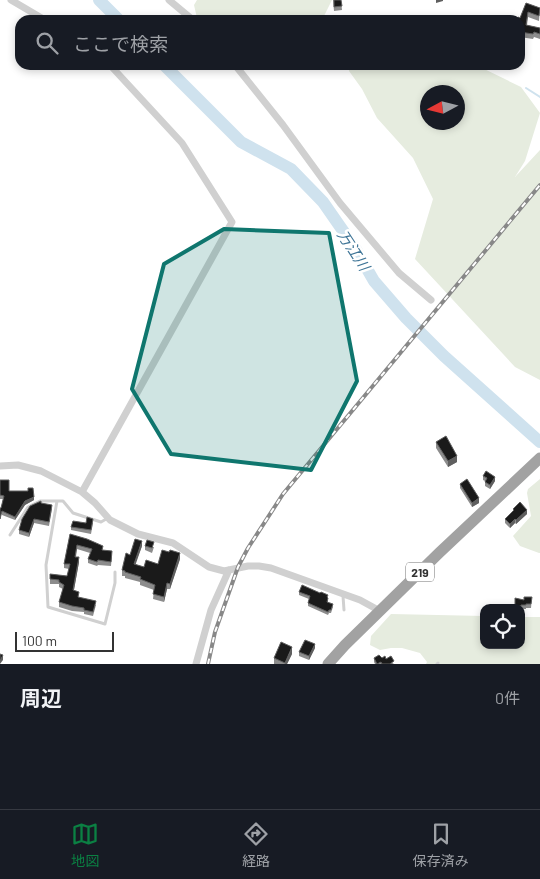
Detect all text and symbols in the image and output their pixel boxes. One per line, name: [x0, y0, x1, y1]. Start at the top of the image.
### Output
search box: [15, 15, 525, 70]
icon: search: [33, 29, 61, 57]
text: ここで検索: [73, 32, 168, 55]
north arrow: [420, 85, 465, 130]
water label: 万江川: [334, 226, 375, 275]
road number: 219: [406, 562, 434, 582]
map controls: [480, 604, 525, 649]
button: locate: [480, 604, 525, 649]
scale bar: [15, 629, 114, 652]
text: 100 m: [22, 632, 57, 649]
text: 周辺: [20, 685, 62, 710]
text: 0件: [495, 688, 520, 707]
tab: 地図: [71, 820, 99, 870]
tab: 経路: [242, 820, 270, 870]
tab: 保存済み: [413, 820, 469, 870]

